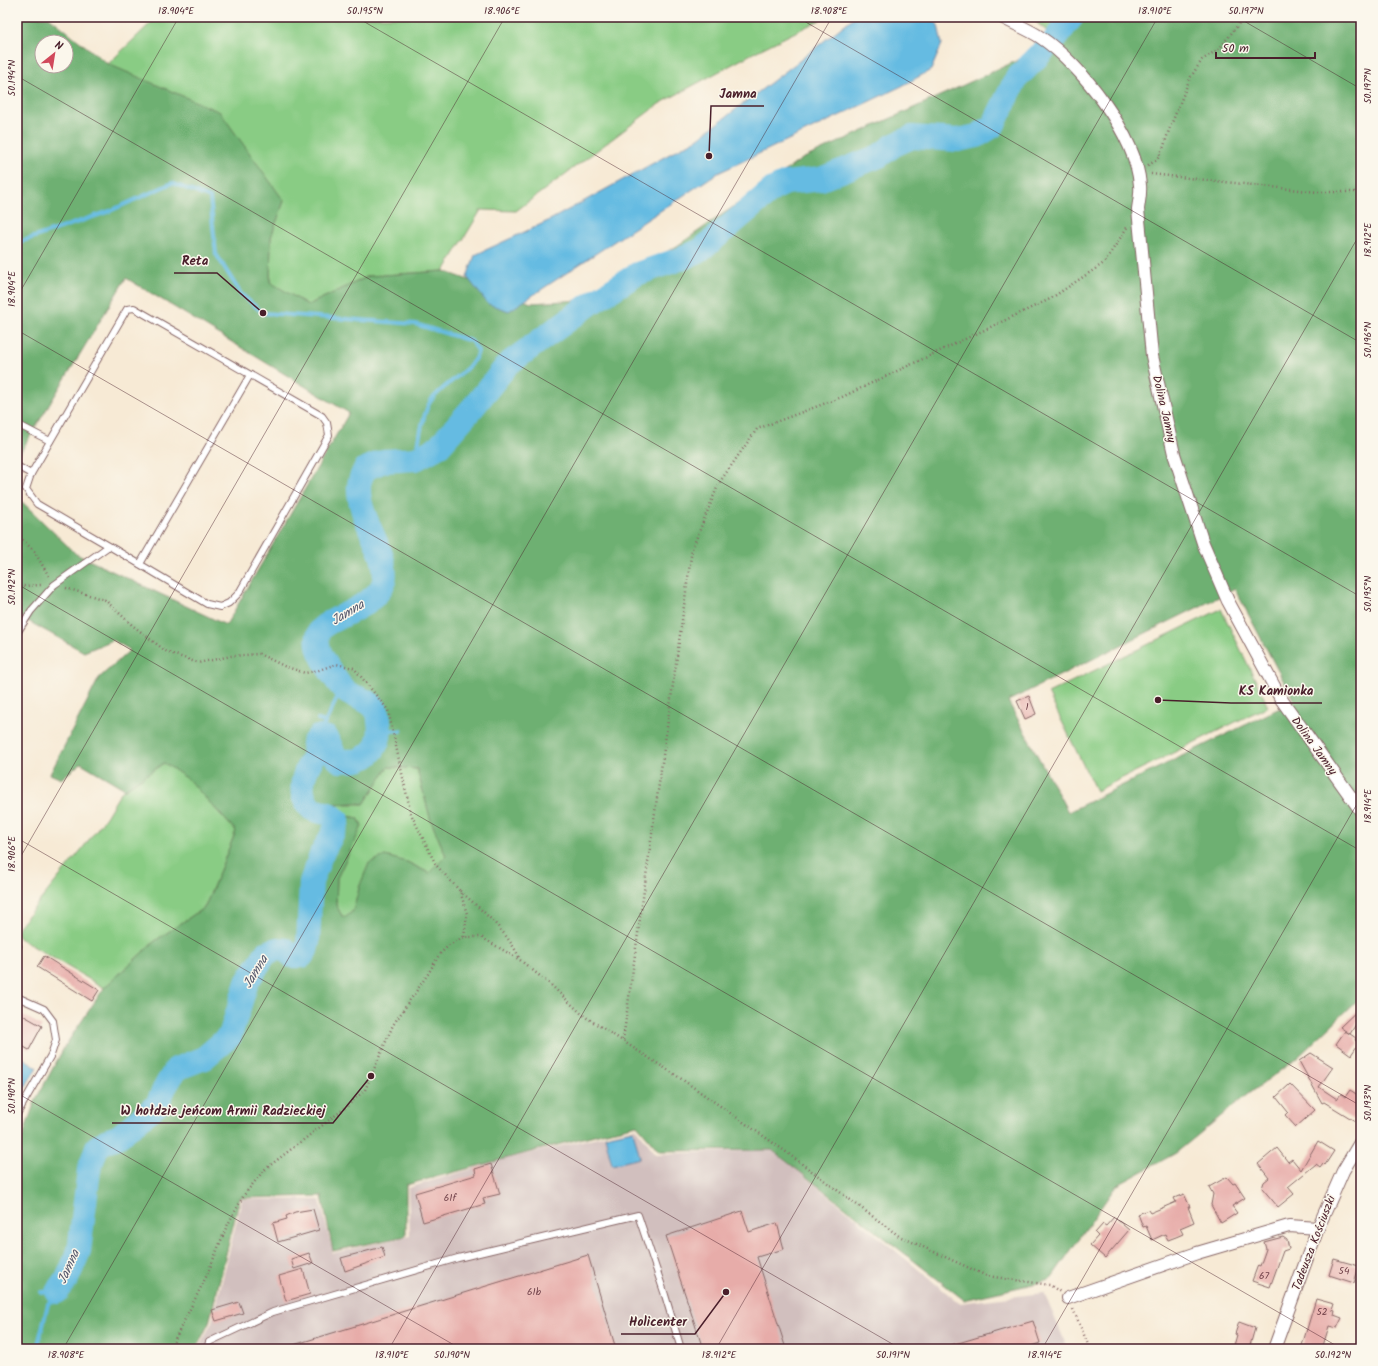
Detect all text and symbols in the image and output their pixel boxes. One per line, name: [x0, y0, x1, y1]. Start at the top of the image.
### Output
text: 18.904°E: [158, 3, 195, 19]
text: 50.195°N: [347, 3, 383, 19]
text: 18.906°E: [484, 3, 521, 19]
text: 18.908°E: [811, 3, 848, 19]
text: 18.910°E: [1138, 3, 1173, 19]
text: 50.197°N: [1228, 3, 1264, 19]
north arrow: [34, 34, 74, 74]
scale bar: [1216, 34, 1315, 60]
text: N: [51, 37, 66, 56]
text: 50 m: [1222, 39, 1249, 58]
text: 50.194°N: [4, 60, 20, 96]
text: 50.197°N: [1360, 68, 1376, 104]
callout: Jamna: [711, 81, 764, 106]
text: Jamna: [719, 84, 757, 105]
text: 18.912°E: [1360, 222, 1376, 257]
callout: Reta: [174, 248, 217, 273]
text: Reta: [182, 251, 209, 272]
text: 18.904°E: [4, 270, 20, 307]
text: 50.196°N: [1360, 322, 1376, 358]
street label: Dolina Jamny: [1147, 373, 1181, 445]
text: 50.192°N: [4, 568, 20, 605]
text: 50.195°N: [1360, 576, 1376, 612]
water label: Jamna: [327, 594, 369, 631]
callout: KS Kamionka: [1231, 678, 1322, 703]
text: KS Kamionka: [1239, 681, 1314, 702]
house number: 1: [1025, 699, 1029, 715]
street label: Dolina Jamny: [1286, 713, 1342, 780]
text: 18.914°E: [1360, 788, 1376, 823]
text: 18.906°E: [4, 835, 20, 872]
water label: Jamna: [238, 951, 275, 993]
text: 50.190°N: [4, 1078, 20, 1114]
text: 50.193°N: [1360, 1084, 1376, 1121]
callout: W hołdzie jeńcom Armii Radzieckiej: [112, 1098, 333, 1123]
text: W hołdzie jeńcom Armii Radzieckiej: [121, 1101, 326, 1122]
house number: 61f: [444, 1190, 457, 1206]
street label: Tadeusza Kościuszki: [1287, 1192, 1341, 1293]
water label: Jamna: [52, 1246, 86, 1288]
house number: 54: [1339, 1263, 1350, 1279]
house number: 67: [1259, 1268, 1269, 1284]
house number: 61b: [527, 1284, 542, 1300]
house number: 52: [1316, 1304, 1328, 1320]
callout: Holicenter: [621, 1309, 695, 1334]
text: Holicenter: [629, 1312, 688, 1333]
text: 18.908°E: [48, 1347, 85, 1363]
text: 18.910°E: [375, 1347, 410, 1363]
text: 50.190°N: [434, 1347, 470, 1363]
text: 18.912°E: [702, 1347, 737, 1363]
text: 50.191°N: [876, 1347, 910, 1363]
text: 18.914°E: [1028, 1347, 1063, 1363]
text: 50.192°N: [1315, 1347, 1352, 1363]

